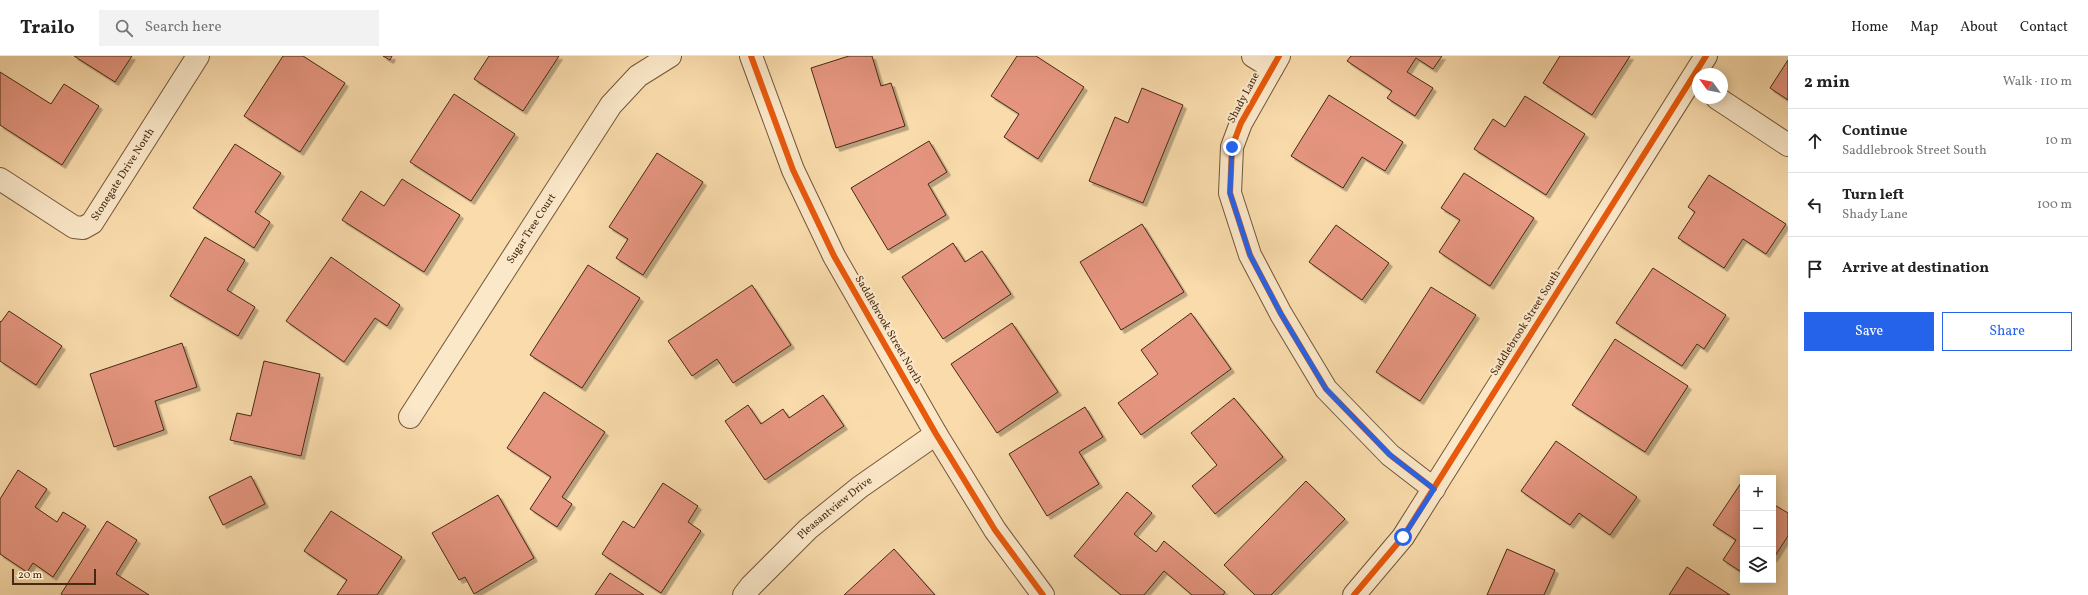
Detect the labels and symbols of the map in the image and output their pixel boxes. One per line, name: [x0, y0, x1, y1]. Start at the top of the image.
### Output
north arrow: [1692, 68, 1728, 104]
street label: Shady Lane: [1224, 70, 1264, 126]
street label: Stonegate Drive North: [88, 125, 158, 224]
route end: [1223, 138, 1241, 156]
street label: Sugar Tree Court: [503, 191, 560, 267]
street label: Saddlebrook Street South: [1487, 267, 1565, 379]
street label: Saddlebrook Street North: [851, 273, 925, 387]
street label: Pleasantview Drive: [794, 473, 875, 543]
route start: [1394, 528, 1412, 546]
scale bar: [12, 567, 96, 586]

